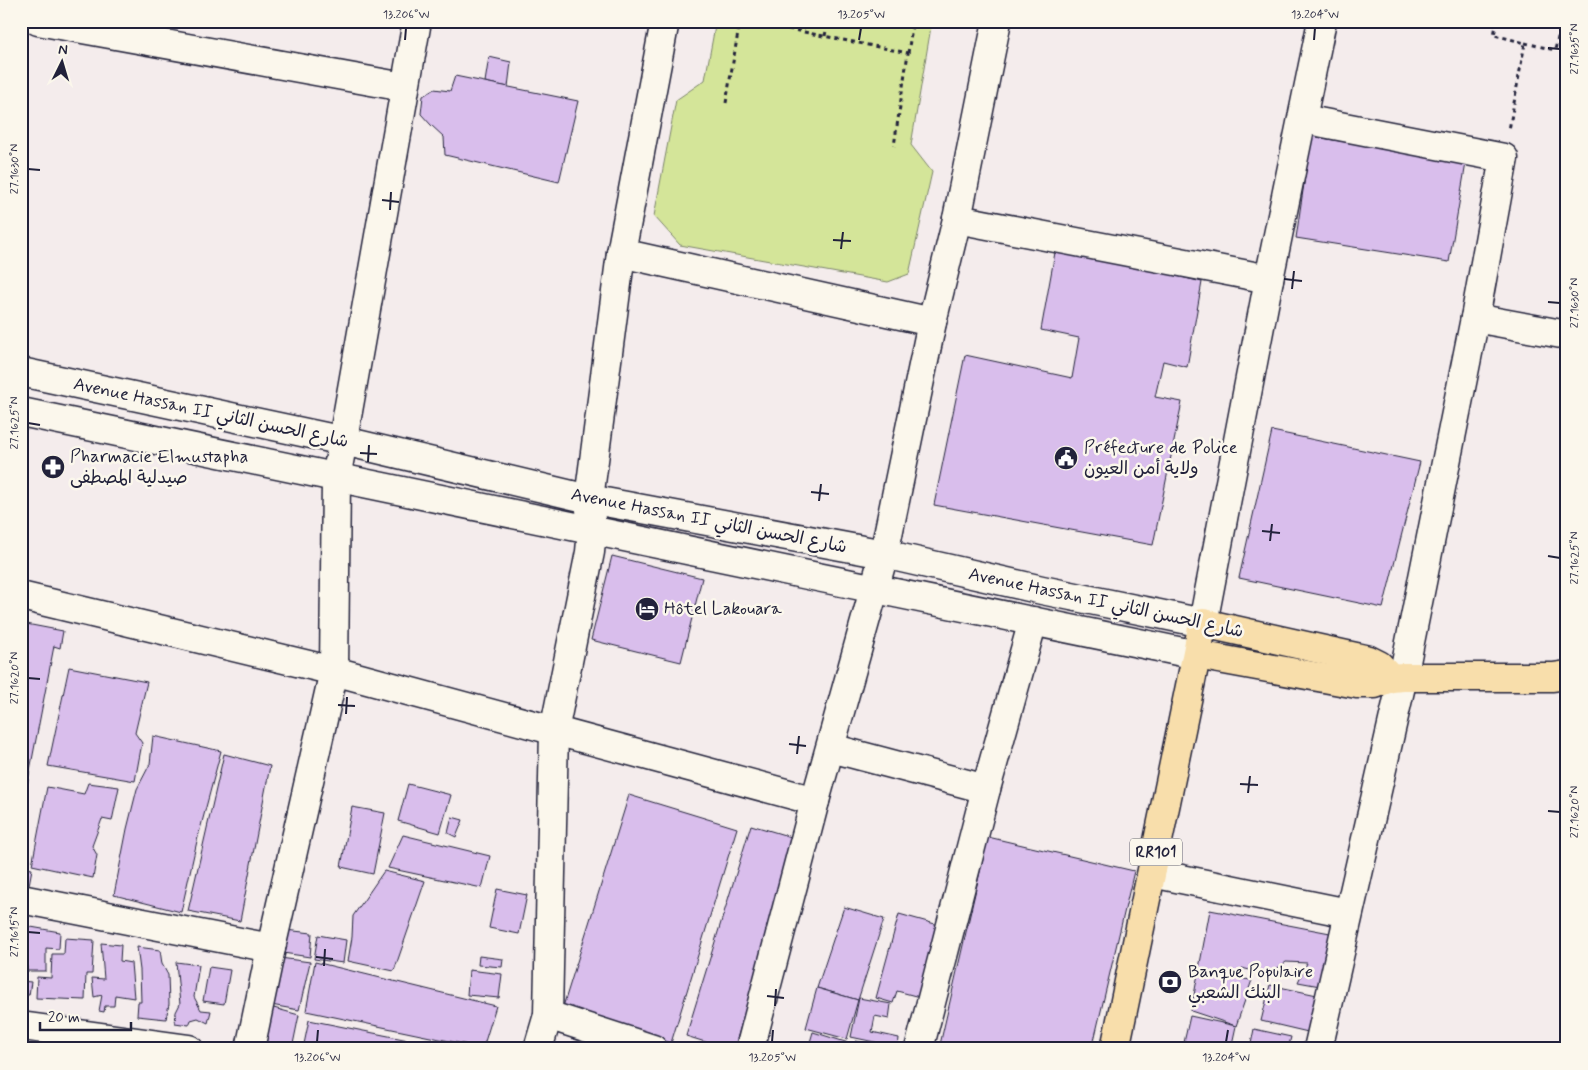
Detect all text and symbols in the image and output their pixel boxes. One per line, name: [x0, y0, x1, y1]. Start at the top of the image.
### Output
text: 13.206°W: [383, 7, 429, 23]
text: 13.205°W: [837, 7, 885, 23]
text: 13.204°W: [1291, 7, 1339, 23]
text: 27.1635°N: [1567, 24, 1583, 74]
north arrow: [38, 38, 88, 88]
text: N: [58, 41, 68, 59]
text: 27.1630°N: [7, 144, 23, 194]
text: 27.1630°N: [1567, 278, 1583, 328]
street label: Avenue Hassan II شارع الحسن الثاني: [71, 372, 351, 457]
text: 27.1625°N: [7, 396, 23, 450]
place label: Préfecture de Police ولاية أمن العيون: [1084, 436, 1238, 481]
place label: Pharmacie Elmustapha صيدلية المصطفى: [70, 445, 248, 490]
public building icon: Préfecture de Police ولاية أمن العيون: [1053, 445, 1079, 471]
pharmacy icon: Pharmacie Elmustapha صيدلية المصطفى: [40, 454, 66, 480]
street label: Avenue Hassan II شارع الحسن الثاني: [568, 482, 849, 563]
text: 27.1625°N: [1567, 531, 1583, 585]
street label: Avenue Hassan II شارع الحسن الثاني: [966, 562, 1246, 647]
hotel icon: Hôtel Lakouara: [634, 596, 660, 622]
place label: Hôtel Lakouara: [664, 597, 782, 621]
text: 27.1620°N: [7, 652, 23, 704]
text: 27.1620°N: [1567, 786, 1583, 838]
road number: RR101: [1130, 839, 1182, 866]
text: 27.1615°N: [7, 907, 23, 957]
place label: Banque Populaire البنك الشعبي: [1188, 960, 1313, 1008]
bank icon: Banque Populaire البنك الشعبي: [1157, 969, 1183, 995]
scale bar: [40, 1000, 131, 1032]
text: 20 m: [48, 1008, 80, 1028]
text: 13.206°W: [294, 1050, 340, 1066]
text: 13.205°W: [748, 1050, 796, 1066]
text: 13.204°W: [1202, 1050, 1250, 1066]

